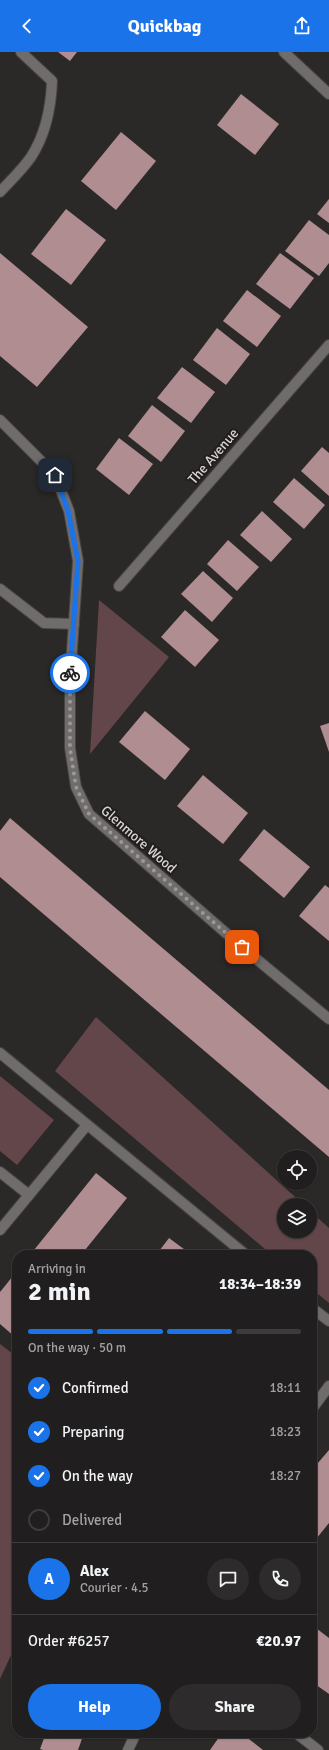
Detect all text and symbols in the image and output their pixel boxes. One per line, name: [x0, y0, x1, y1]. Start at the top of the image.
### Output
icon: back: [16, 15, 38, 37]
text: Quickbag: [128, 15, 201, 37]
icon: share: [291, 15, 313, 37]
street label: The Avenue: [185, 425, 242, 488]
pin: [38, 458, 72, 492]
icon: home: [44, 464, 66, 486]
courier: [50, 653, 90, 693]
icon: bike: [59, 662, 81, 684]
street label: Glenmore Wood: [97, 802, 180, 877]
pin: [225, 930, 259, 964]
icon: bag: [231, 936, 253, 958]
map controls: [277, 1150, 317, 1238]
button: locate: [277, 1150, 317, 1190]
button: layers: [277, 1198, 317, 1238]
text: Arriving in: [28, 1261, 86, 1277]
text: 18:34–18:39: [219, 1275, 301, 1293]
text: 2 min: [28, 1276, 91, 1308]
text: On the way · 50 m: [28, 1340, 126, 1356]
icon: check: [28, 1377, 50, 1399]
text: Confirmed: [62, 1379, 129, 1397]
text: 18:11: [269, 1380, 301, 1396]
icon: check: [28, 1421, 50, 1443]
text: Preparing: [62, 1423, 125, 1441]
text: 18:23: [269, 1424, 301, 1440]
icon: check: [28, 1465, 50, 1487]
text: On the way: [62, 1467, 133, 1485]
text: 18:27: [269, 1468, 301, 1484]
text: Delivered: [62, 1511, 122, 1529]
button: chat: [207, 1558, 249, 1600]
button: phone: [259, 1558, 301, 1600]
text: Alex: [80, 1562, 109, 1580]
text: A: [44, 1570, 54, 1588]
text: Courier · 4.5: [80, 1580, 149, 1596]
text: Order #6257: [28, 1632, 110, 1650]
text: €20.97: [256, 1632, 301, 1650]
button: Help: [28, 1684, 161, 1730]
button: Share: [169, 1684, 301, 1730]

